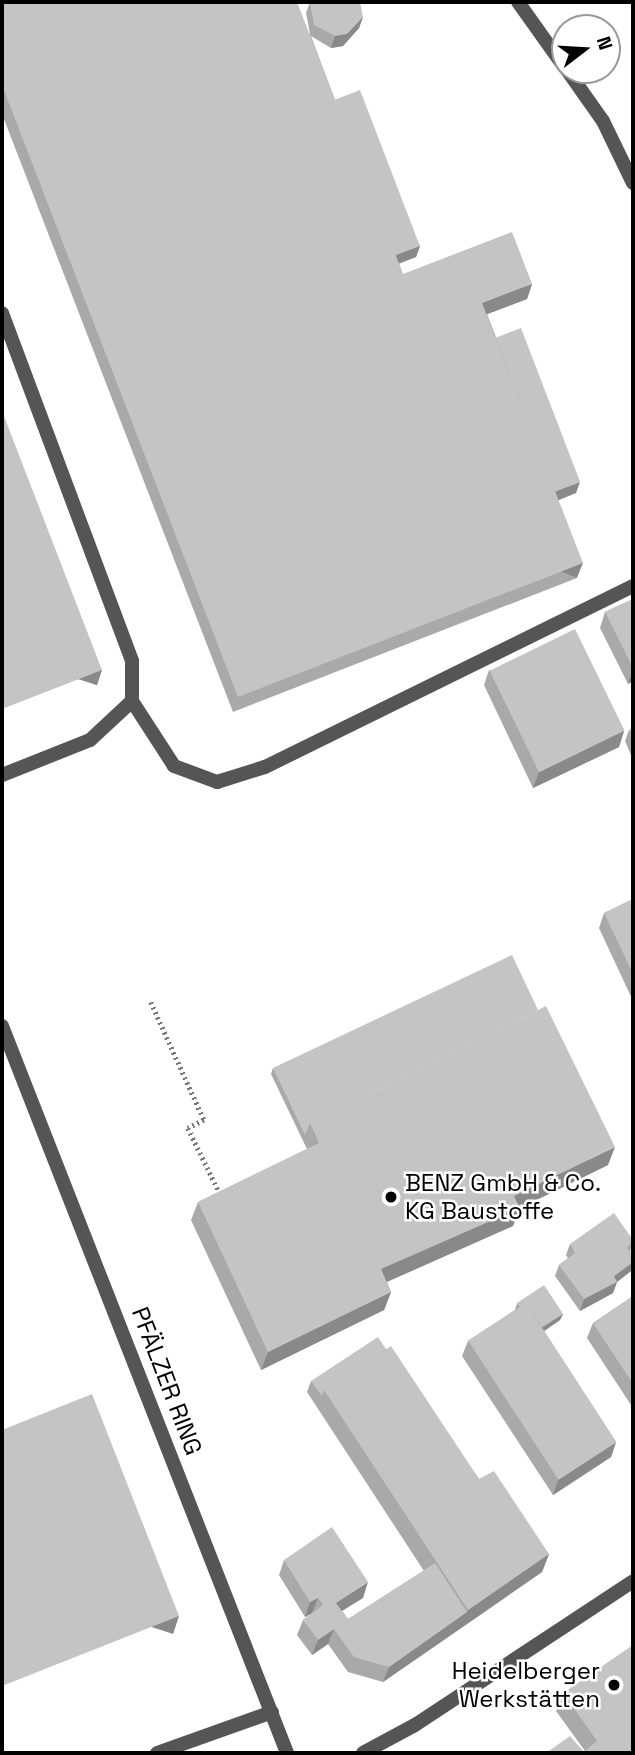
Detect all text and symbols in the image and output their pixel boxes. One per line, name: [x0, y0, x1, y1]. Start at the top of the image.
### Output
north arrow: [551, 14, 621, 84]
text: N: [591, 34, 618, 53]
place label: BENZ GmbH & Co. KG Baustoffe: [405, 1169, 601, 1225]
marker: BENZ GmbH & Co. KG Baustoffe: [383, 1189, 399, 1205]
street label: PFÄLZER RING: [126, 1303, 208, 1459]
place label: Heidelberger Werkstätten: [452, 1657, 600, 1713]
marker: Heidelberger Werkstätten: [606, 1677, 622, 1693]

